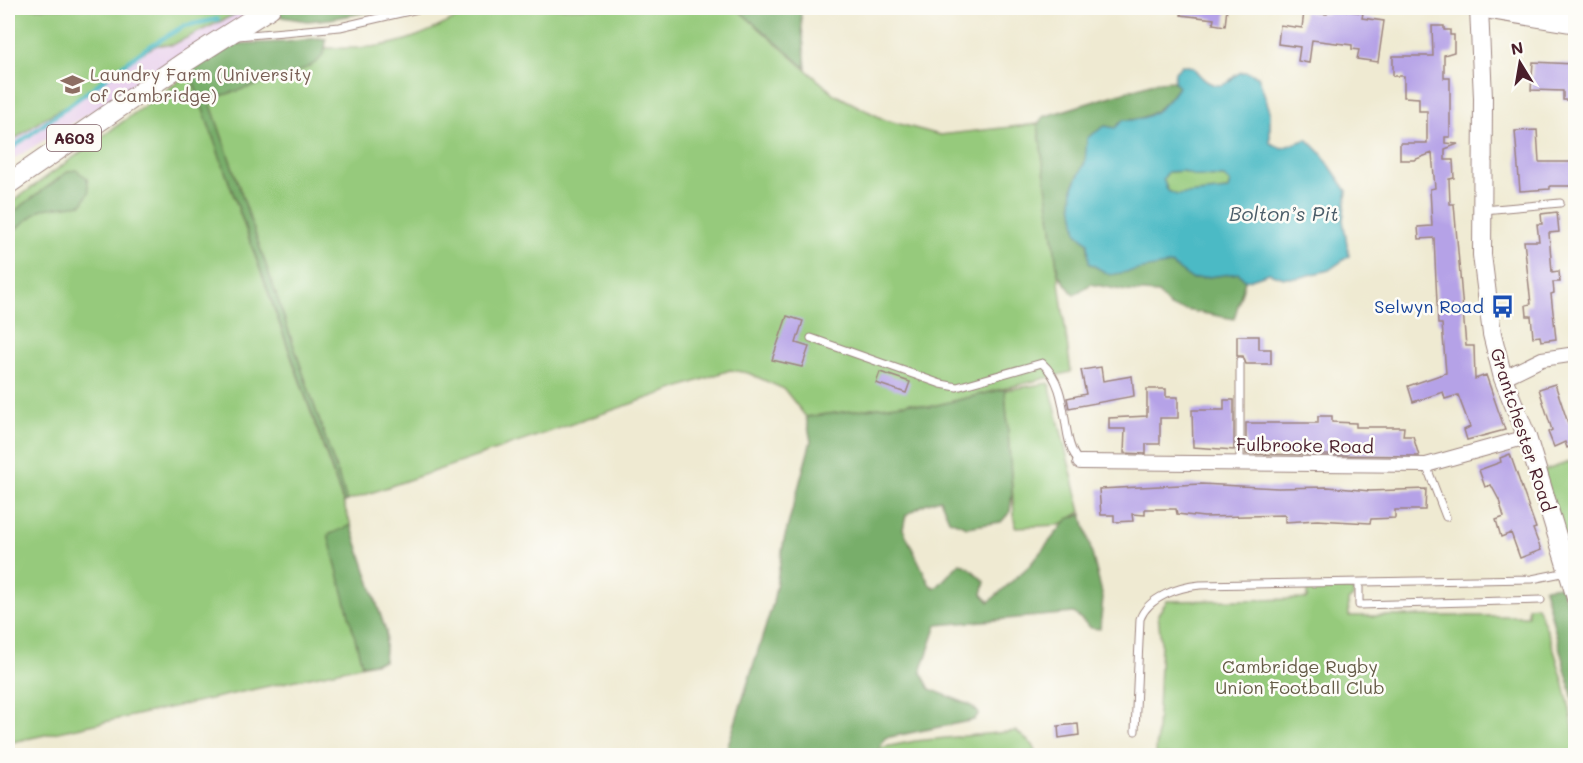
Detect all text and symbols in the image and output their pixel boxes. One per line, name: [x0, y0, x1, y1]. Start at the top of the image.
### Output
north arrow: [1490, 33, 1550, 93]
text: N: [1509, 36, 1525, 59]
place label: Laundry Farm (University of Cambridge): [90, 62, 311, 107]
school or university icon: Laundry Farm (University of Cambridge): [59, 72, 85, 98]
road number: A603: [47, 125, 101, 151]
water label: Bolton’s Pit: [1229, 200, 1339, 226]
place label: Selwyn Road: [1374, 294, 1484, 318]
bus stop icon: Selwyn Road: [1489, 294, 1515, 320]
street label: Grantchester Road: [1485, 345, 1561, 515]
street label: Fulbrooke Road: [1236, 432, 1374, 458]
park label: Cambridge Rugby Union Football Club: [1215, 654, 1385, 699]

